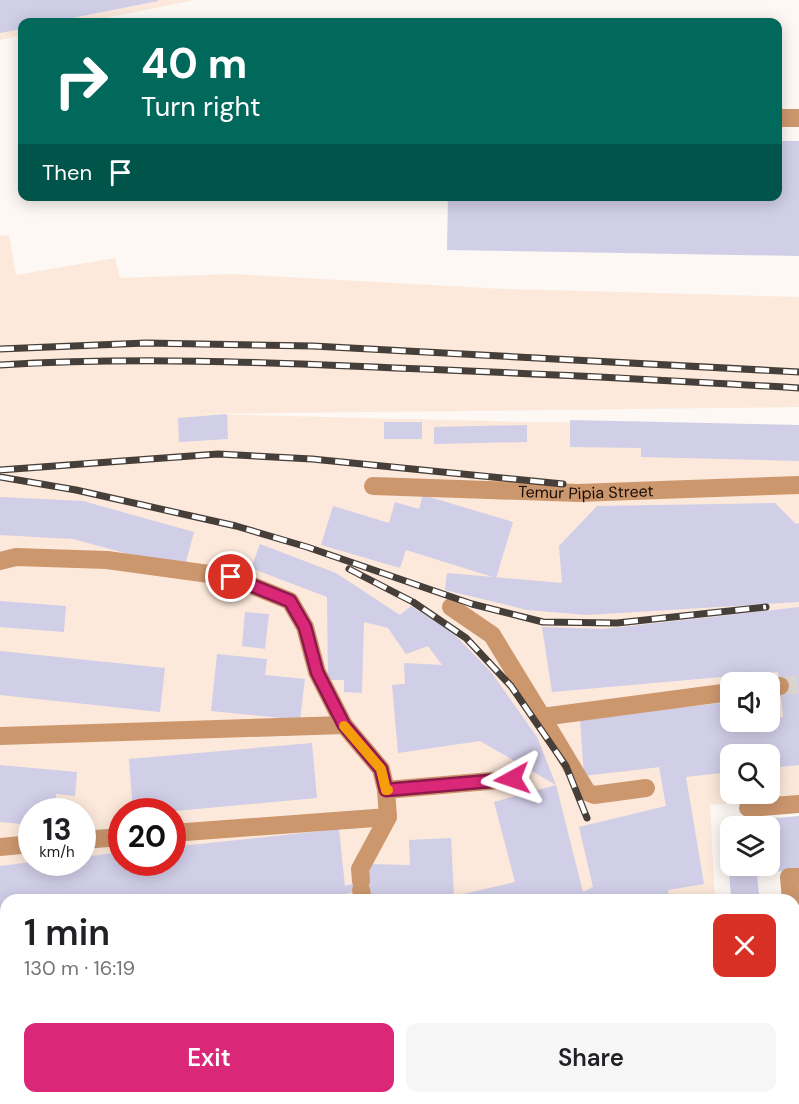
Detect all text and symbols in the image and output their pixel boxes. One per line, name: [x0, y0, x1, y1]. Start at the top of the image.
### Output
text: 40 m: [141, 36, 247, 91]
icon: right: [42, 42, 120, 120]
text: Turn right: [141, 89, 261, 124]
icon: arrive: [104, 156, 137, 189]
text: Then: [42, 158, 92, 187]
street label: Temur Pipia Street: [518, 480, 654, 504]
pin: [205, 551, 256, 602]
icon: arrive: [214, 560, 247, 593]
map controls: [720, 672, 780, 876]
button: sound: [720, 672, 780, 732]
button: search: [720, 744, 780, 804]
position arrow: [480, 747, 544, 811]
speed limit sign: 20: [108, 798, 186, 876]
text: 13: [42, 810, 72, 849]
button: layers: [720, 816, 780, 876]
text: km/h: [39, 842, 75, 862]
text: 1 min: [24, 909, 110, 956]
button: close: [713, 914, 776, 977]
text: 130 m · 16:19: [24, 955, 135, 981]
button: Exit: [24, 1023, 394, 1092]
button: Share: [406, 1023, 776, 1092]

